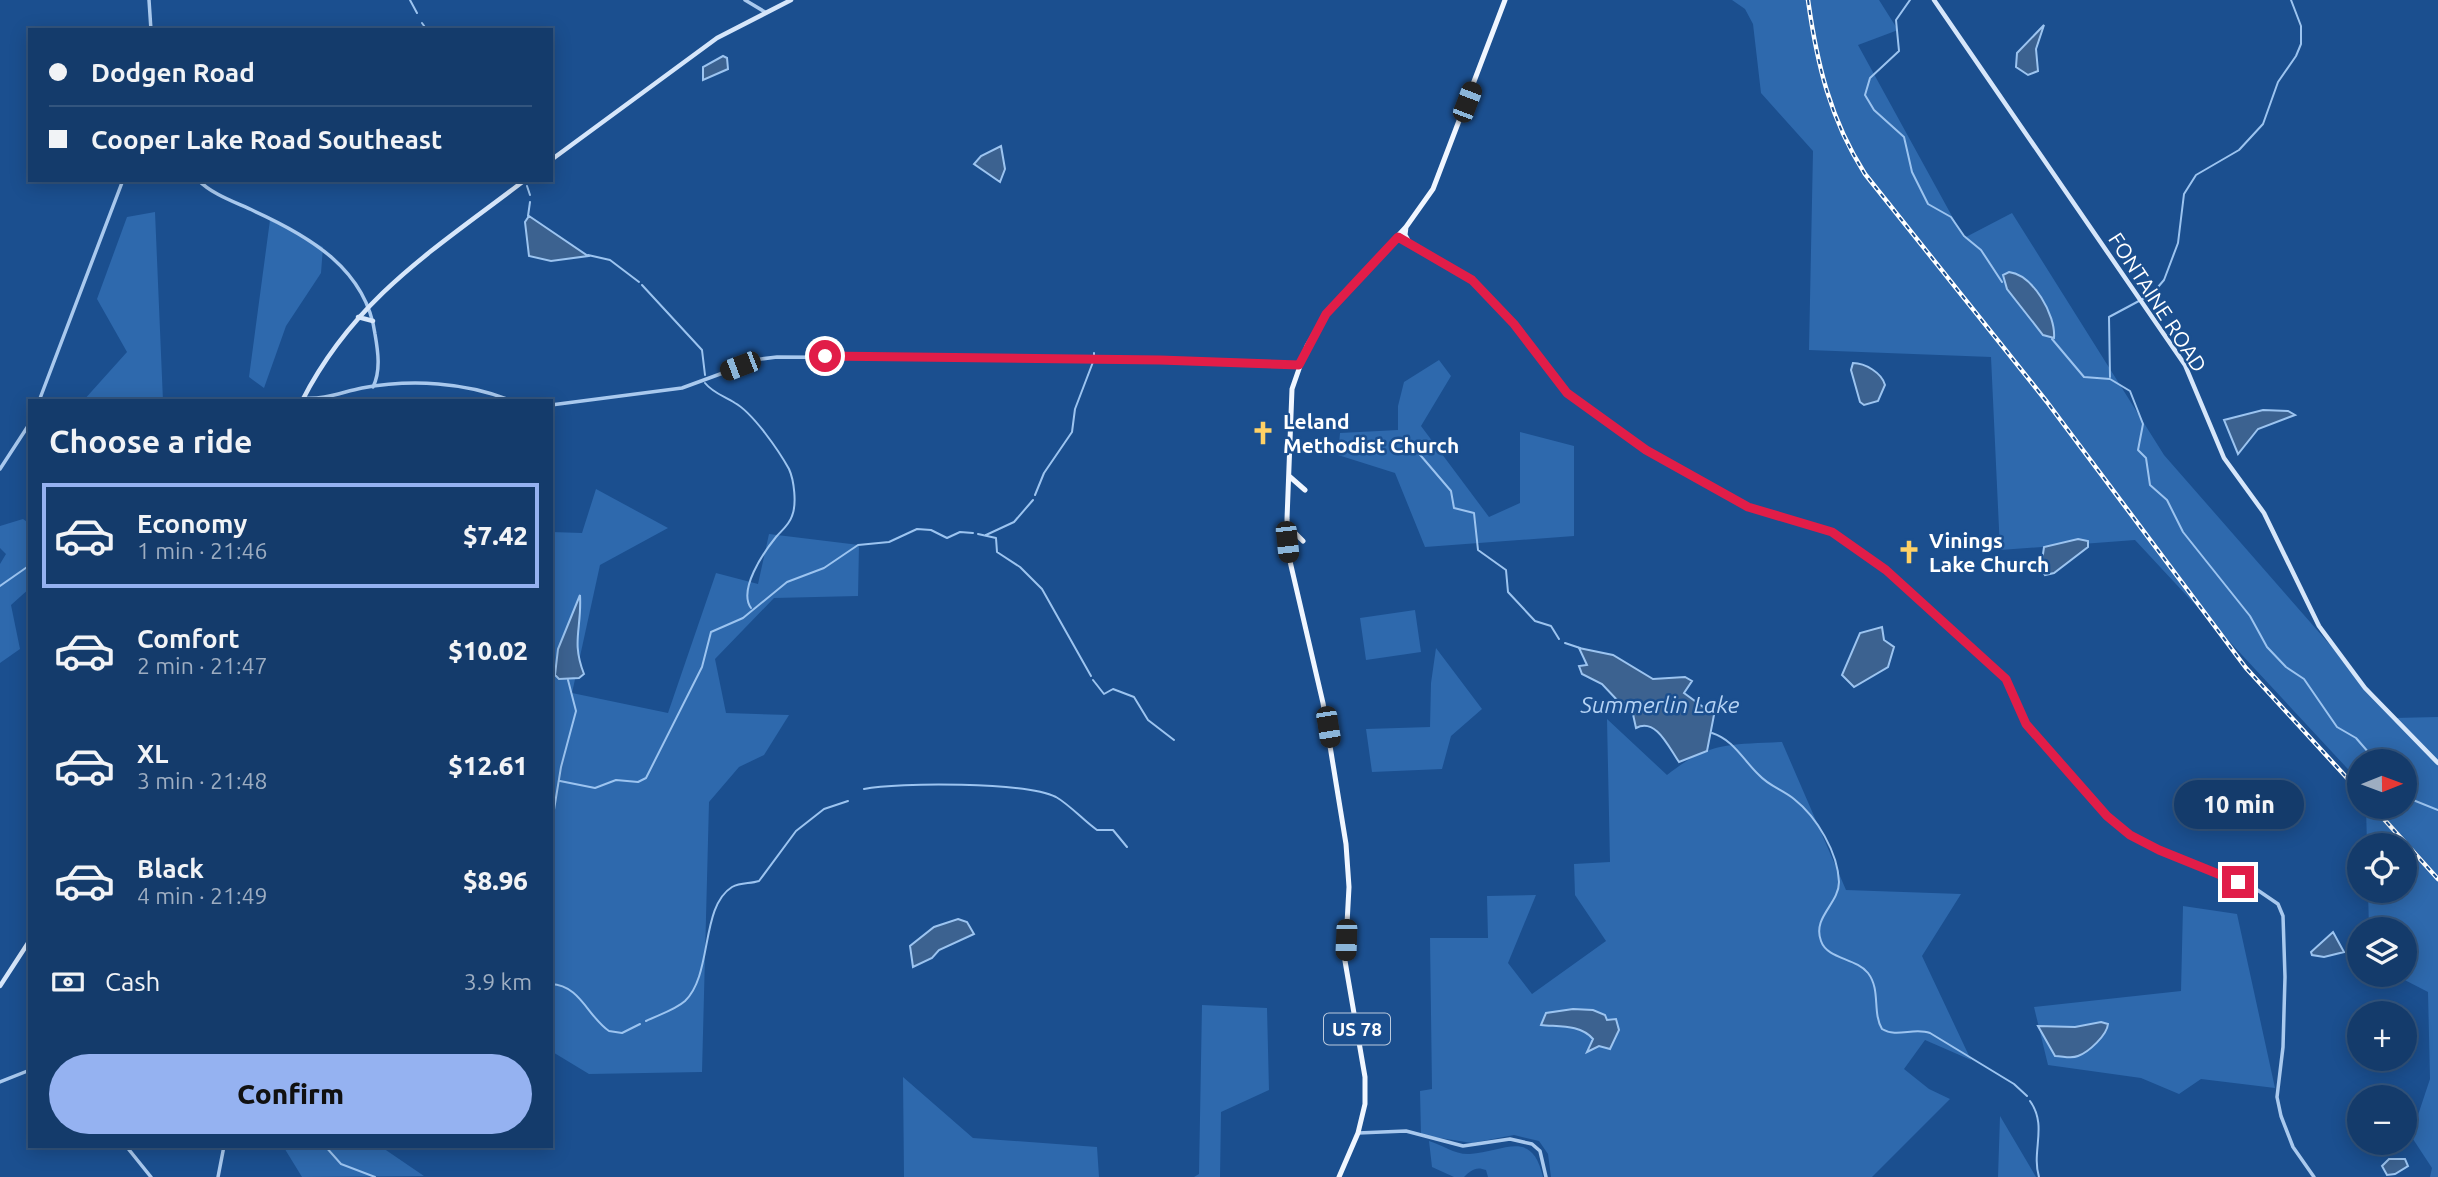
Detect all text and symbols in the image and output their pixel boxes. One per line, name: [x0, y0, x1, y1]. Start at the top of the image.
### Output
text: Dodgen Road: [91, 58, 255, 87]
car: [1450, 79, 1485, 125]
text: Cooper Lake Road Southeast: [91, 125, 442, 154]
street label: FONTAINE ROAD: [2104, 228, 2212, 376]
route start: [809, 340, 841, 372]
car: [717, 349, 764, 383]
place label: Leland Methodist Church: [1283, 409, 1459, 457]
church icon: Leland Methodist Church: [1249, 419, 1277, 447]
text: Choose a ride: [49, 423, 252, 459]
icon: car: [53, 504, 116, 567]
text: Economy: [137, 509, 247, 538]
car: [1275, 520, 1300, 564]
text: $7.42: [463, 521, 528, 550]
place label: Vinings Lake Church: [1929, 528, 2049, 576]
text: 1 min · 21:46: [137, 538, 268, 563]
church icon: Vinings Lake Church: [1895, 538, 1923, 566]
icon: car: [53, 619, 116, 682]
text: Comfort: [137, 624, 240, 653]
text: $10.02: [448, 636, 528, 665]
text: 2 min · 21:47: [137, 653, 268, 678]
water label: Summerlin Lake: [1580, 692, 1740, 717]
car: [1315, 705, 1342, 749]
icon: car: [53, 734, 116, 797]
text: XL: [137, 739, 168, 768]
north arrow: [2347, 749, 2417, 819]
map controls: [2347, 749, 2417, 1155]
text: $12.61: [448, 751, 528, 780]
text: 3 min · 21:48: [137, 768, 268, 793]
callout: 10 min: [2173, 780, 2303, 830]
text: 10 min: [2203, 792, 2275, 817]
button: locate: [2347, 833, 2417, 903]
icon: car: [53, 849, 116, 912]
text: Black: [137, 854, 204, 883]
text: $8.96: [463, 866, 528, 895]
route end: [2222, 866, 2254, 898]
text: 4 min · 21:49: [137, 883, 268, 908]
button: layers: [2347, 917, 2417, 987]
car: [1335, 919, 1358, 961]
icon: cash: [49, 963, 87, 1001]
text: Cash: [105, 967, 160, 996]
text: 3.9 km: [464, 969, 532, 994]
button: +: [2347, 1001, 2417, 1071]
road number: US 78: [1324, 1014, 1390, 1044]
button: Confirm: [49, 1054, 532, 1134]
button: −: [2347, 1085, 2417, 1155]

